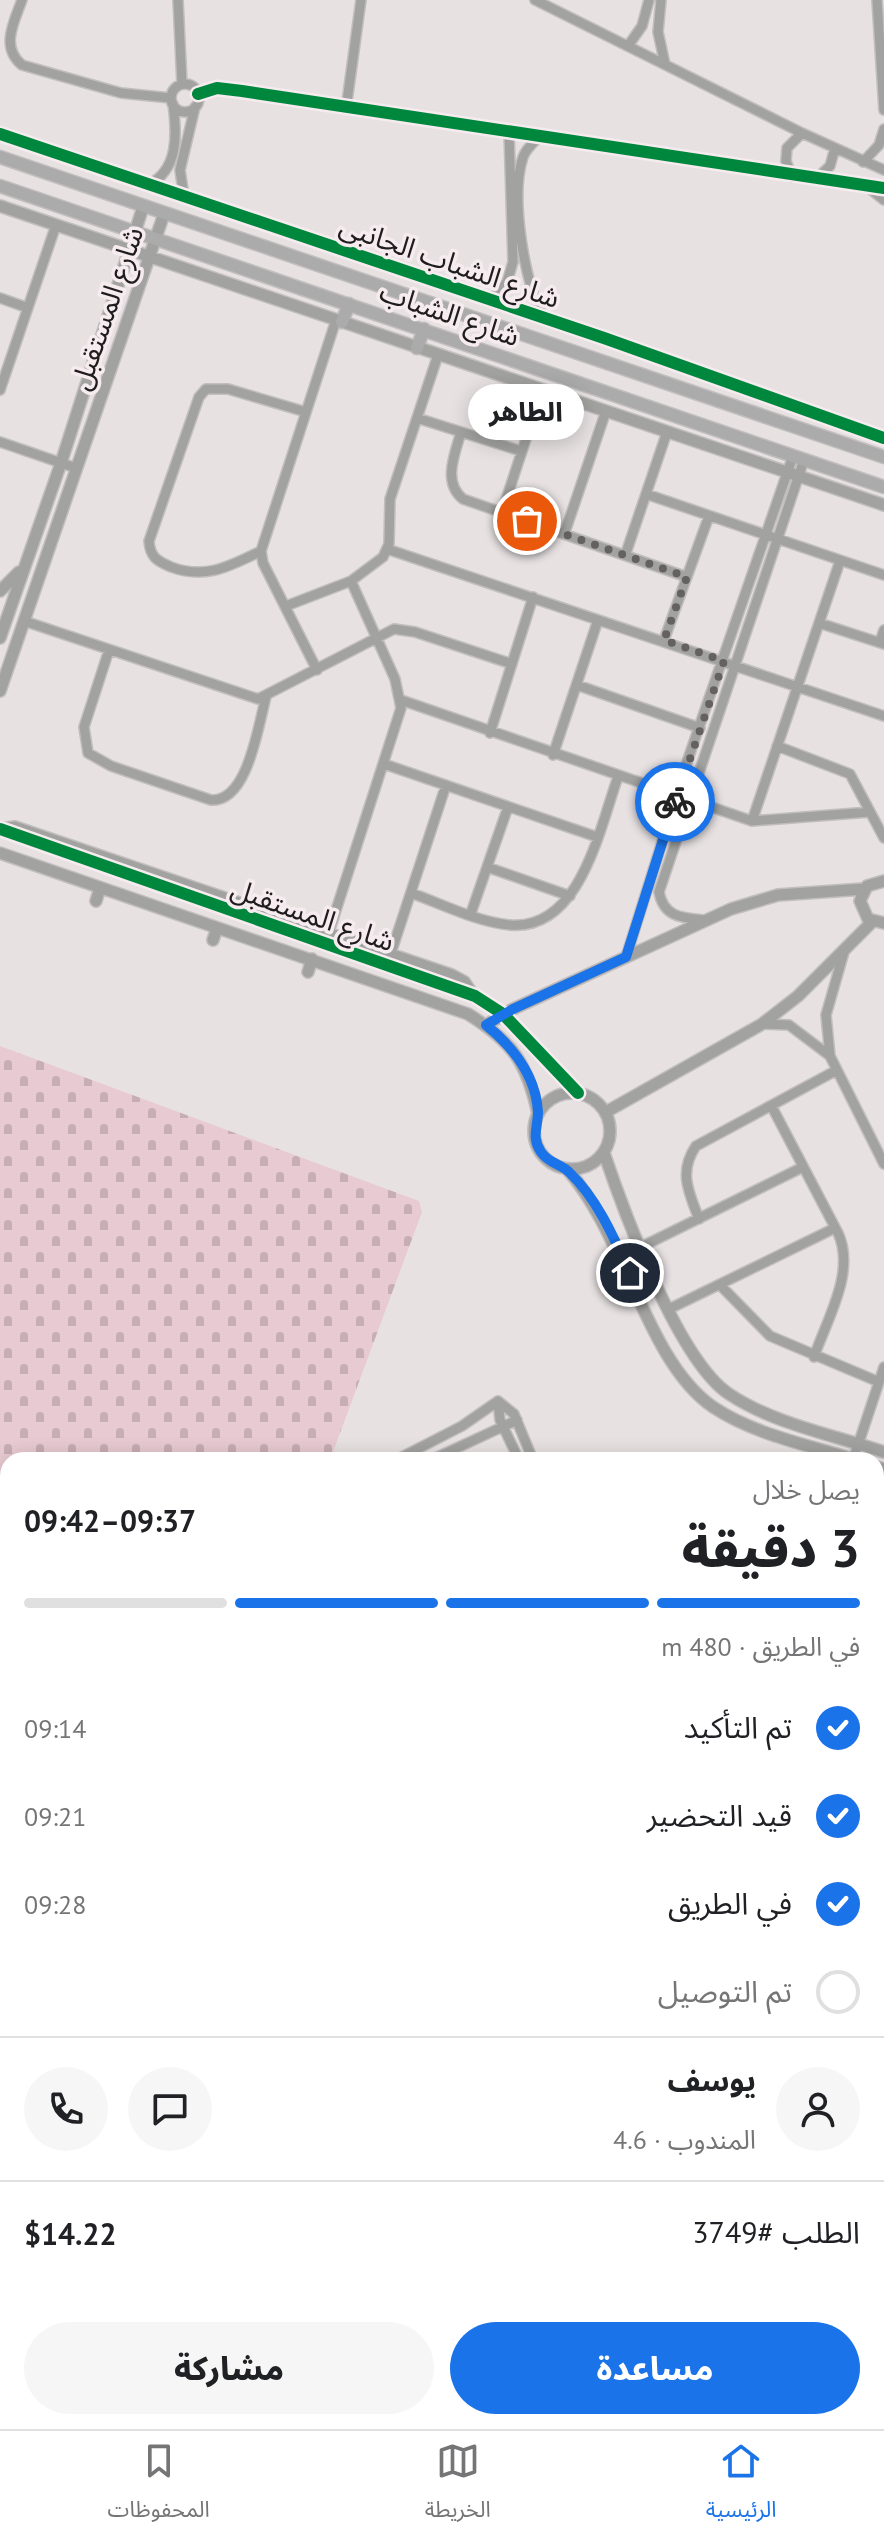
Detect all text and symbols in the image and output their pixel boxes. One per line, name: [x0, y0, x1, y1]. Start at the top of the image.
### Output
street label: شارع الشباب الجانبى: [336, 208, 564, 314]
street label: شارع المستقبل: [61, 221, 154, 396]
street label: شارع الشباب: [376, 273, 524, 353]
callout: الطاهر: [469, 385, 585, 441]
text: الطاهر: [489, 395, 563, 428]
pin: [493, 487, 561, 555]
icon: bag: [505, 499, 549, 543]
courier: [635, 762, 715, 842]
icon: bike: [653, 780, 697, 824]
street label: شارع المستقبل: [225, 869, 400, 962]
pin: [596, 1239, 664, 1307]
icon: home: [608, 1251, 652, 1295]
text: يصل خلال: [753, 1473, 860, 1506]
text: 09:37–09:42: [24, 1501, 196, 1540]
text: 3 دقيقة: [682, 1514, 860, 1581]
text: في الطريق · 480 m: [661, 1630, 860, 1663]
icon: check: [816, 1706, 860, 1750]
text: تم التأكيد: [684, 1707, 792, 1746]
text: 09:14: [24, 1712, 86, 1745]
icon: check: [816, 1794, 860, 1838]
text: قيد التحضير: [647, 1795, 792, 1834]
text: 09:21: [24, 1800, 86, 1833]
icon: check: [816, 1882, 860, 1926]
text: في الطريق: [668, 1883, 792, 1922]
text: 09:28: [24, 1888, 86, 1921]
text: تم التوصيل: [658, 1971, 792, 2010]
text: يوسف: [668, 2060, 756, 2099]
button: phone: [24, 2067, 108, 2151]
button: chat: [128, 2067, 212, 2151]
button: person: [776, 2067, 860, 2151]
text: المندوب · 4.6: [613, 2123, 756, 2156]
text: الطلب #3749: [692, 2212, 860, 2251]
text: $14.22: [24, 2214, 116, 2253]
button: مشاركة: [24, 2322, 434, 2414]
button: مساعدة: [450, 2322, 860, 2414]
tab: المحفوظات: [108, 2439, 210, 2533]
tab: الخريطة: [425, 2439, 491, 2533]
tab: الرئيسية: [706, 2439, 776, 2533]

